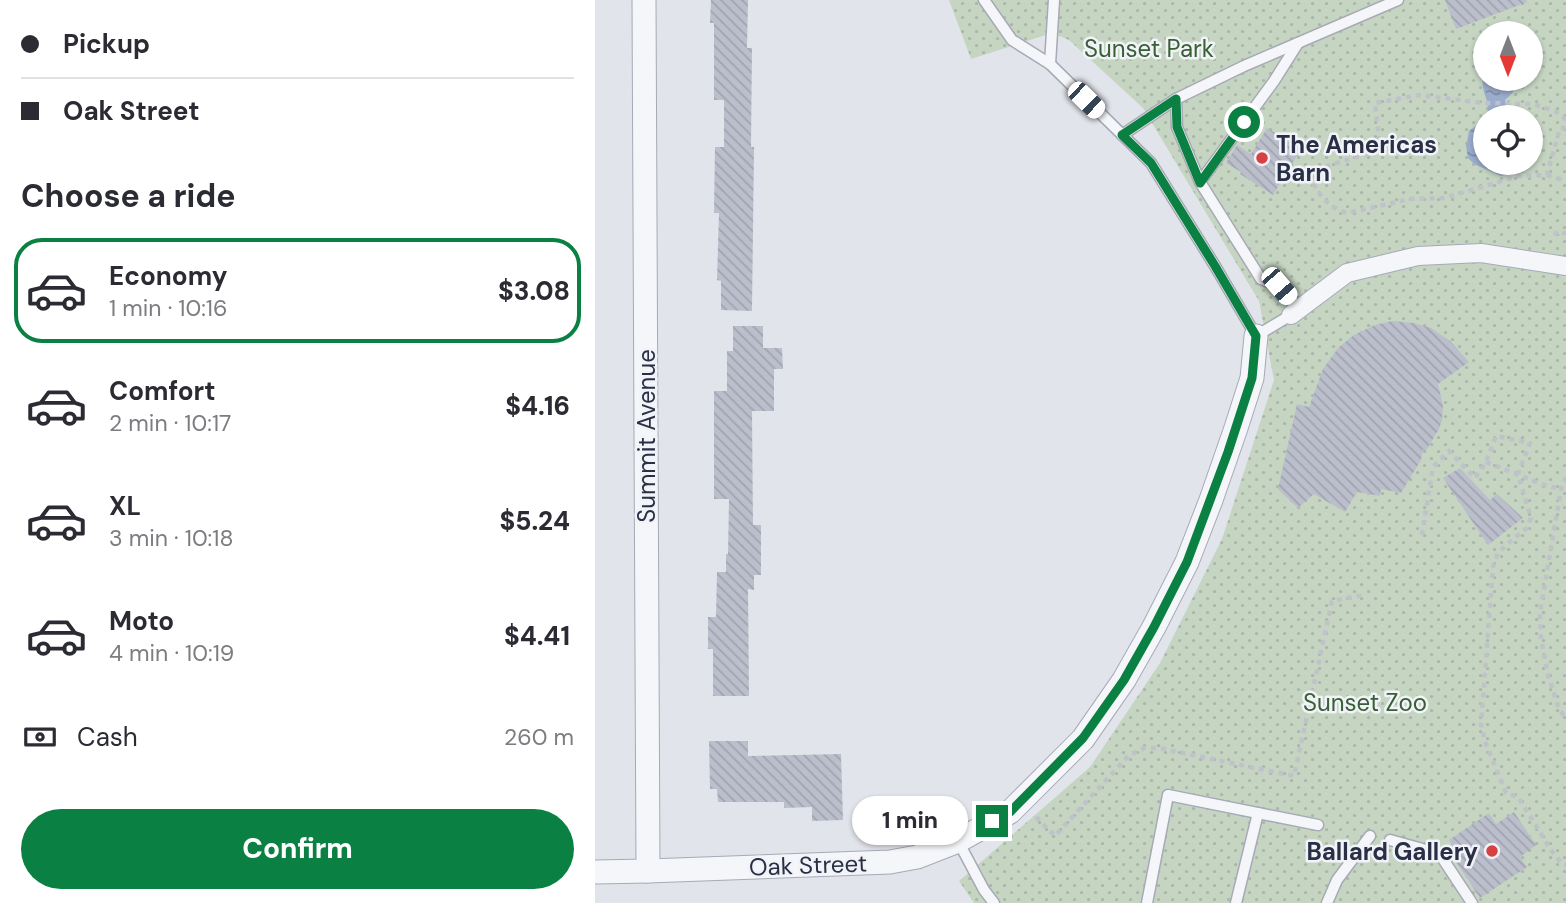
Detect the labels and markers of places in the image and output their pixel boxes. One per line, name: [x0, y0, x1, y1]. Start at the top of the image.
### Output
place label: The Americas Barn: [1276, 129, 1437, 188]
marker: The Americas Barn: [1254, 150, 1270, 166]
place label: Ballard Gallery: [1306, 836, 1478, 867]
marker: Ballard Gallery: [1484, 843, 1500, 859]

